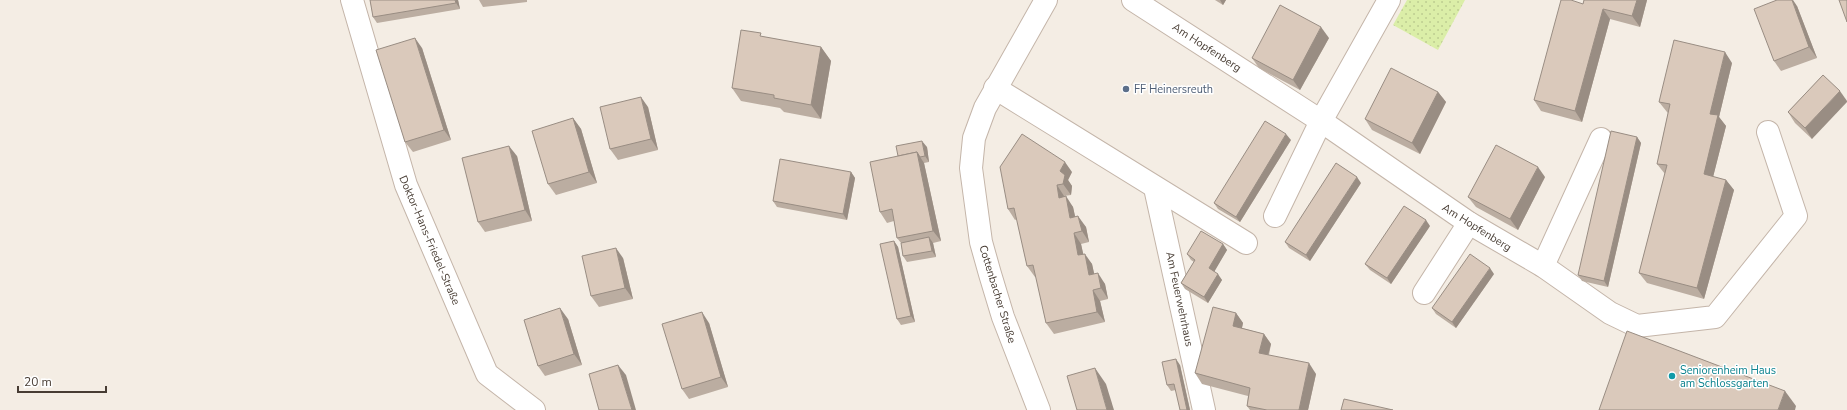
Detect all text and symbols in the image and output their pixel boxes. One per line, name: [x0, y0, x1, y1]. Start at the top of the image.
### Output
street label: Am Hopfenberg: [1169, 20, 1244, 75]
place label: FF Heinersreuth: [1134, 82, 1213, 97]
marker: FF Heinersreuth: [1121, 84, 1131, 94]
street label: Doktor-Hans-Friedel-Straße: [395, 173, 464, 307]
street label: Am Hopfenberg: [1439, 200, 1514, 255]
street label: Cottenbacher Straße: [975, 243, 1020, 345]
street label: Am Feuerwehrhaus: [1162, 250, 1197, 348]
place label: Seniorenheim Haus am Schlossgarten: [1680, 363, 1776, 391]
scale bar: [18, 368, 106, 394]
marker: Seniorenheim Haus am Schlossgarten: [1667, 371, 1677, 381]
text: 20 m: [24, 374, 52, 390]

